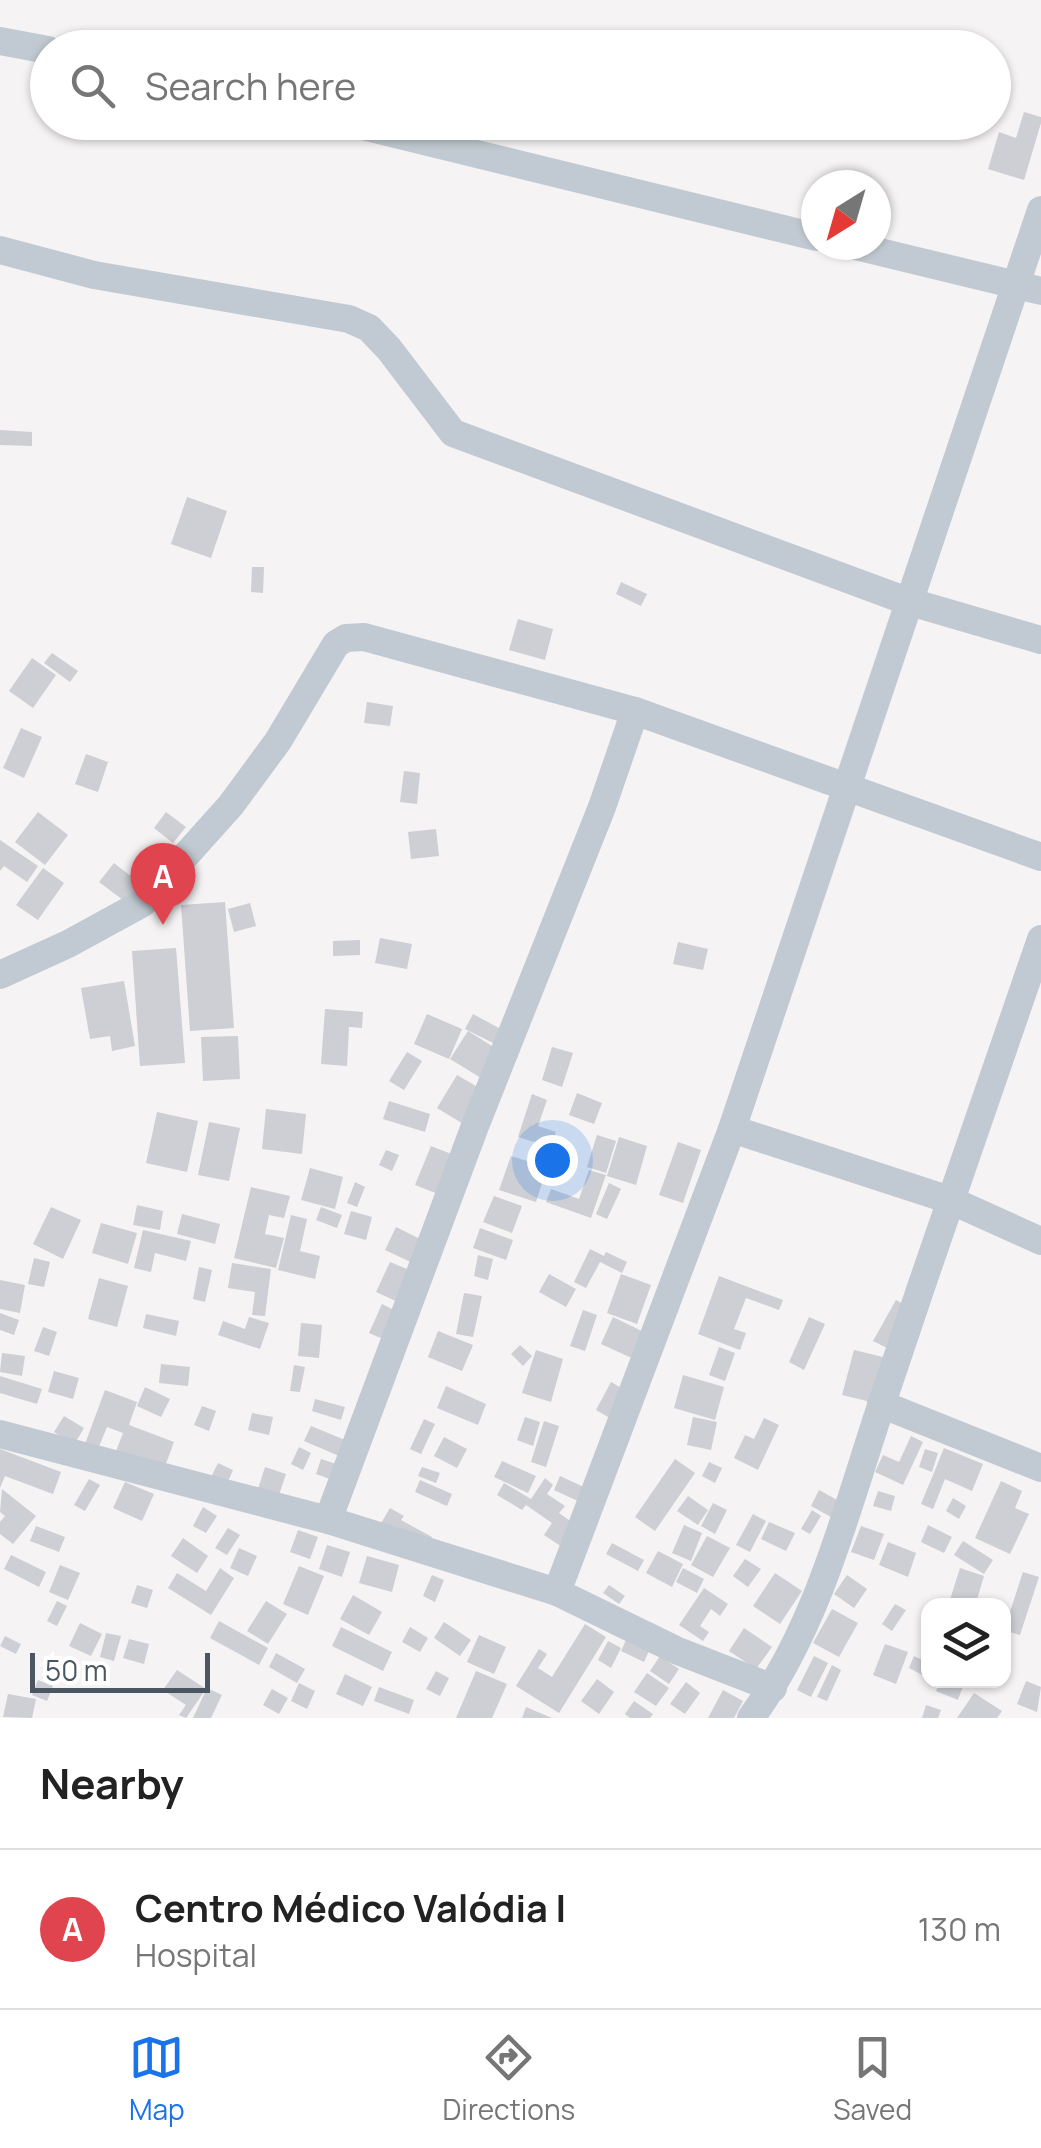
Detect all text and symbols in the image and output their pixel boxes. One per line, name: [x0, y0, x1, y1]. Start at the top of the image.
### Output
search box: [30, 30, 1011, 140]
icon: search: [65, 58, 120, 113]
text: Search here: [145, 59, 356, 111]
north arrow: [801, 170, 891, 260]
pin: A: [130, 842, 196, 925]
your location: [527, 1135, 578, 1186]
map controls: [921, 1598, 1011, 1688]
button: layers: [921, 1598, 1011, 1688]
scale bar: [30, 1648, 210, 1692]
text: 50 m: [45, 1651, 108, 1689]
text: Nearby: [40, 1754, 184, 1812]
text: Centro Médico Valódia I: [135, 1881, 566, 1933]
text: A: [62, 1907, 83, 1951]
text: 130 m: [918, 1907, 1001, 1951]
text: Hospital: [135, 1933, 257, 1977]
tab: Map: [129, 2030, 185, 2128]
tab: Directions: [443, 2030, 575, 2128]
tab: Saved: [833, 2030, 912, 2128]

